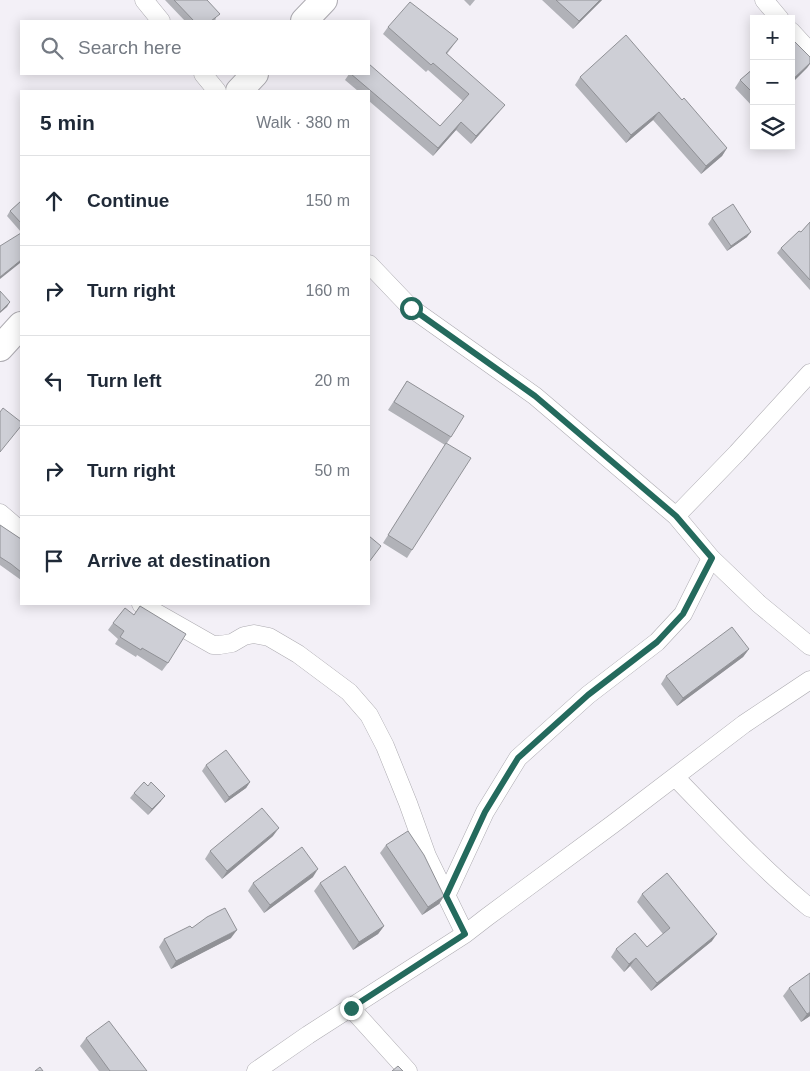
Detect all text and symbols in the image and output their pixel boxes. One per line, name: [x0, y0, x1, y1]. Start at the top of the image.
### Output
map controls: [750, 15, 795, 150]
button: +: [750, 15, 795, 60]
search box: [20, 20, 370, 75]
icon: search: [38, 34, 66, 62]
text: Search here: [78, 37, 182, 58]
button: −: [750, 60, 795, 105]
button: layers: [750, 105, 795, 150]
text: 5 min: [40, 111, 95, 134]
text: Walk · 380 m: [256, 114, 350, 131]
icon: ahead: [40, 187, 68, 215]
text: Continue: [87, 190, 169, 211]
text: 150 m: [306, 192, 350, 209]
icon: right: [40, 277, 68, 305]
text: Turn right: [87, 280, 175, 301]
text: 160 m: [306, 282, 350, 299]
route start: [400, 297, 423, 320]
icon: left: [40, 367, 68, 395]
text: Turn left: [87, 370, 162, 391]
text: 20 m: [314, 372, 350, 389]
icon: right: [40, 457, 68, 485]
text: Turn right: [87, 460, 175, 481]
text: 50 m: [314, 462, 350, 479]
icon: arrive: [40, 547, 68, 575]
text: Arrive at destination: [87, 550, 271, 571]
route end: [340, 997, 363, 1020]

